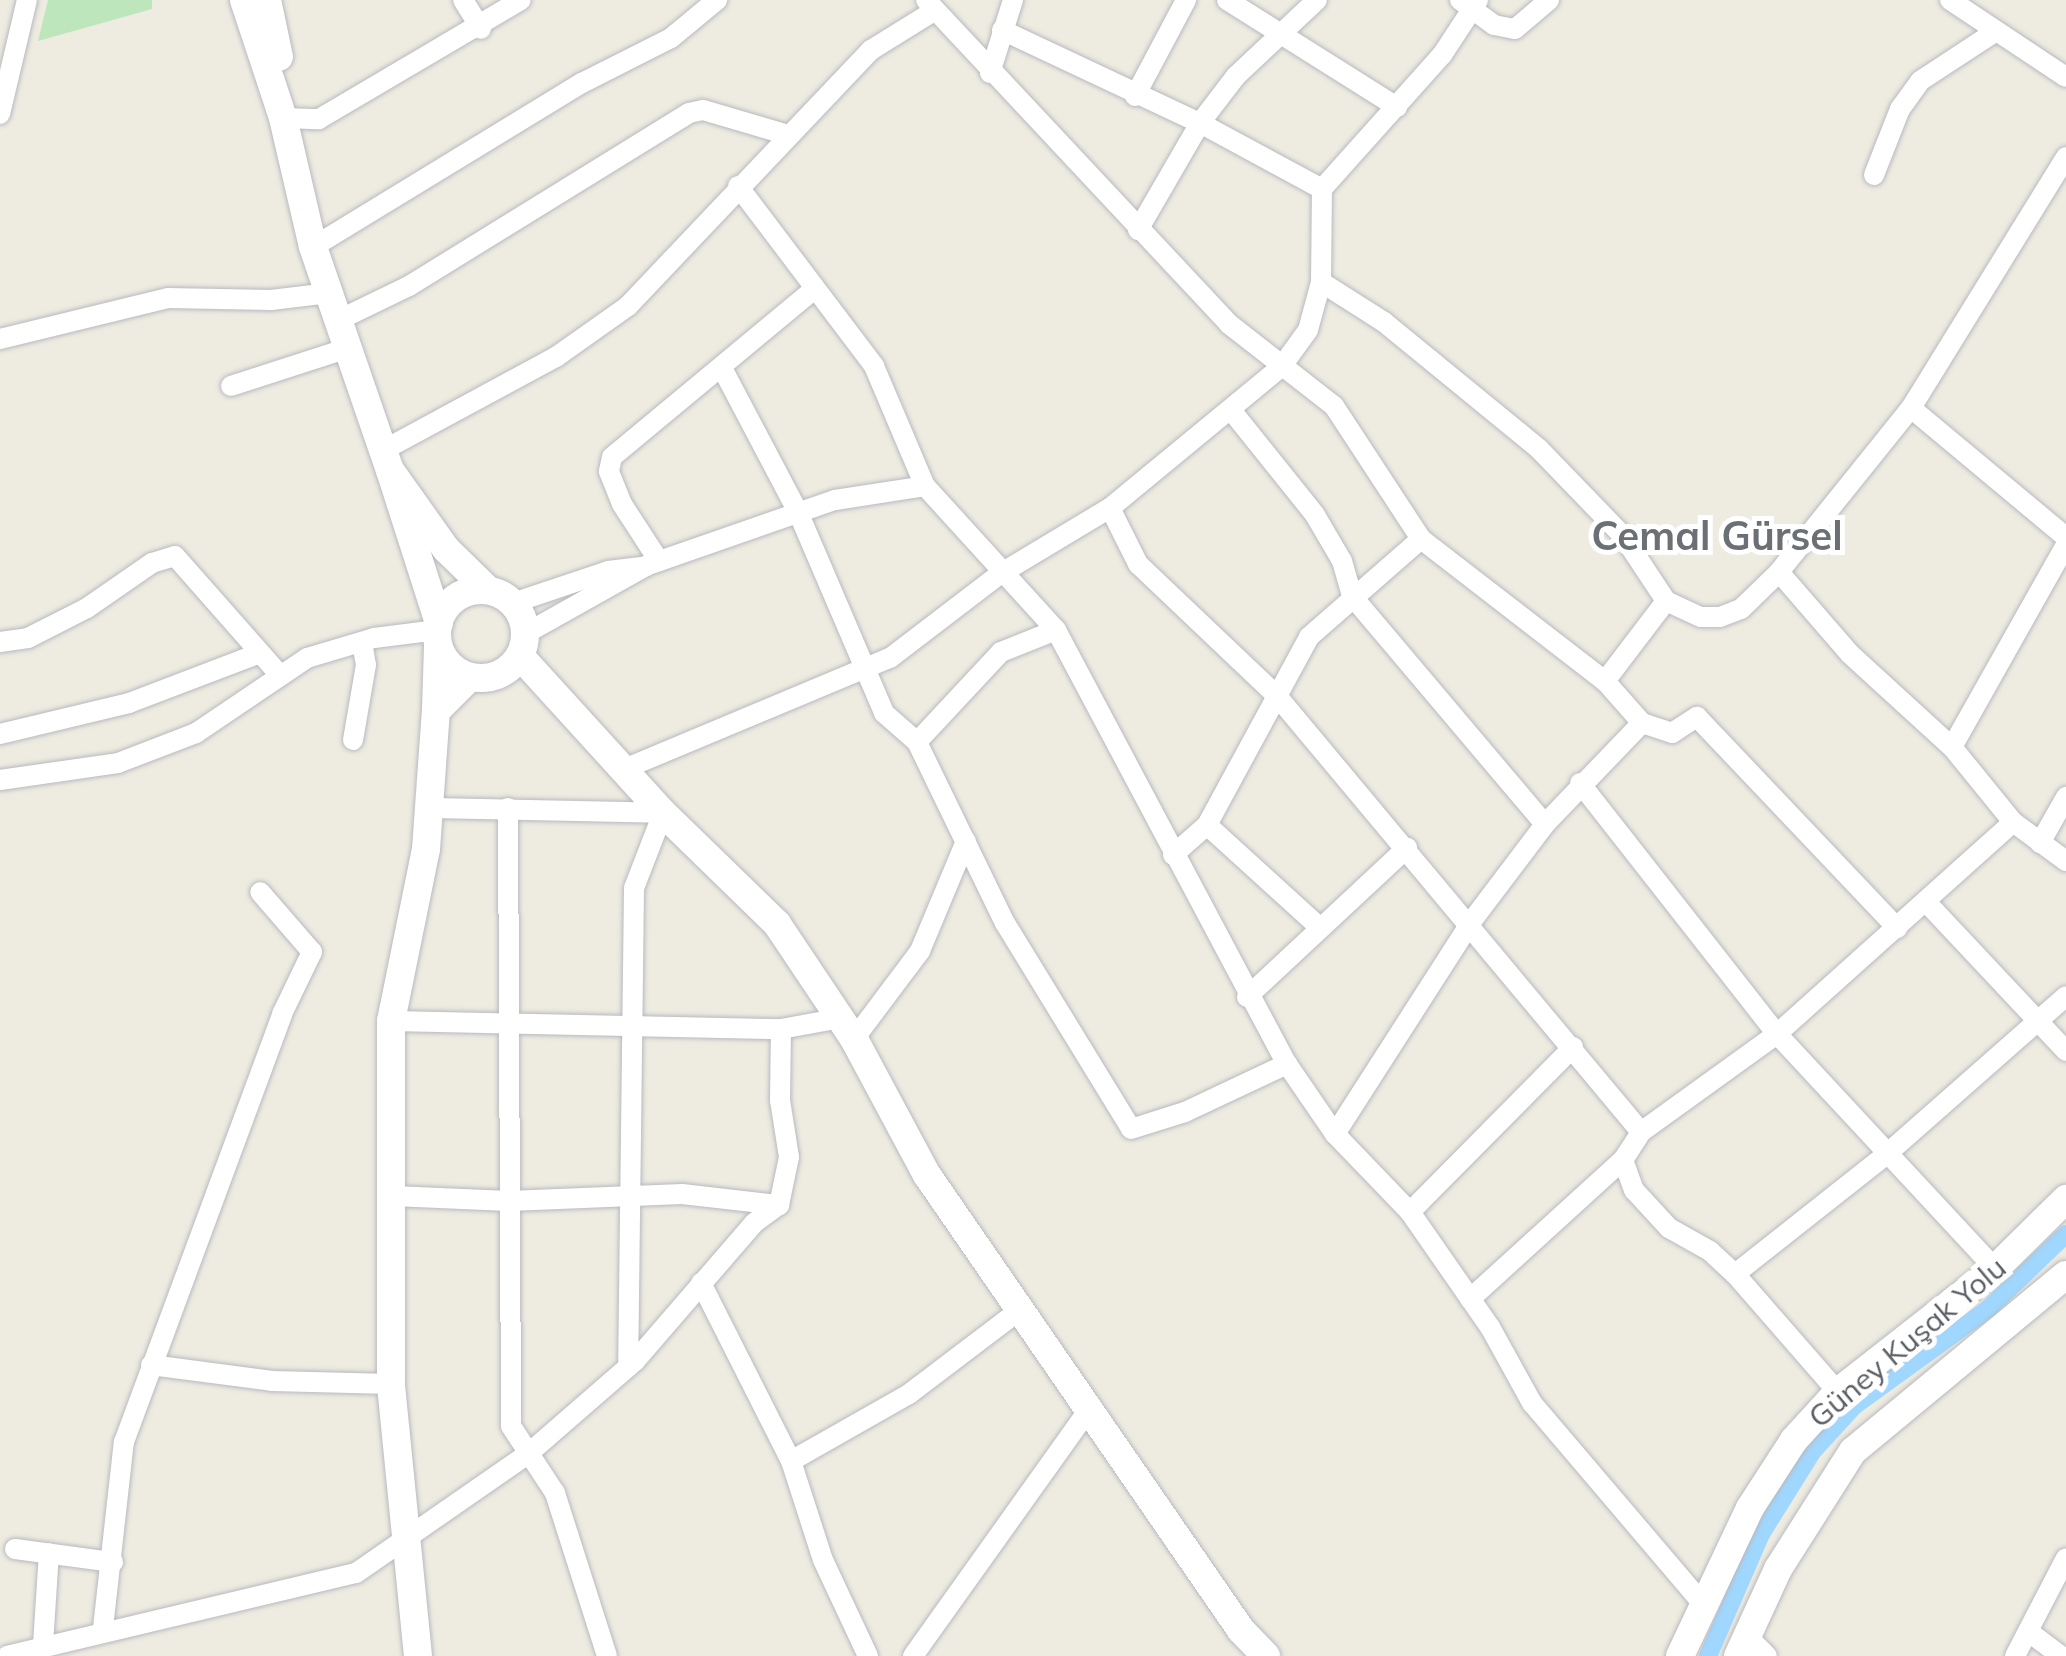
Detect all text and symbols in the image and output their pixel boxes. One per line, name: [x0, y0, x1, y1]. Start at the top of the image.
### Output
district label: Cemal Gürsel: [1591, 511, 1843, 559]
street label: Güney Kuşak Yolu: [1801, 1249, 2013, 1435]

